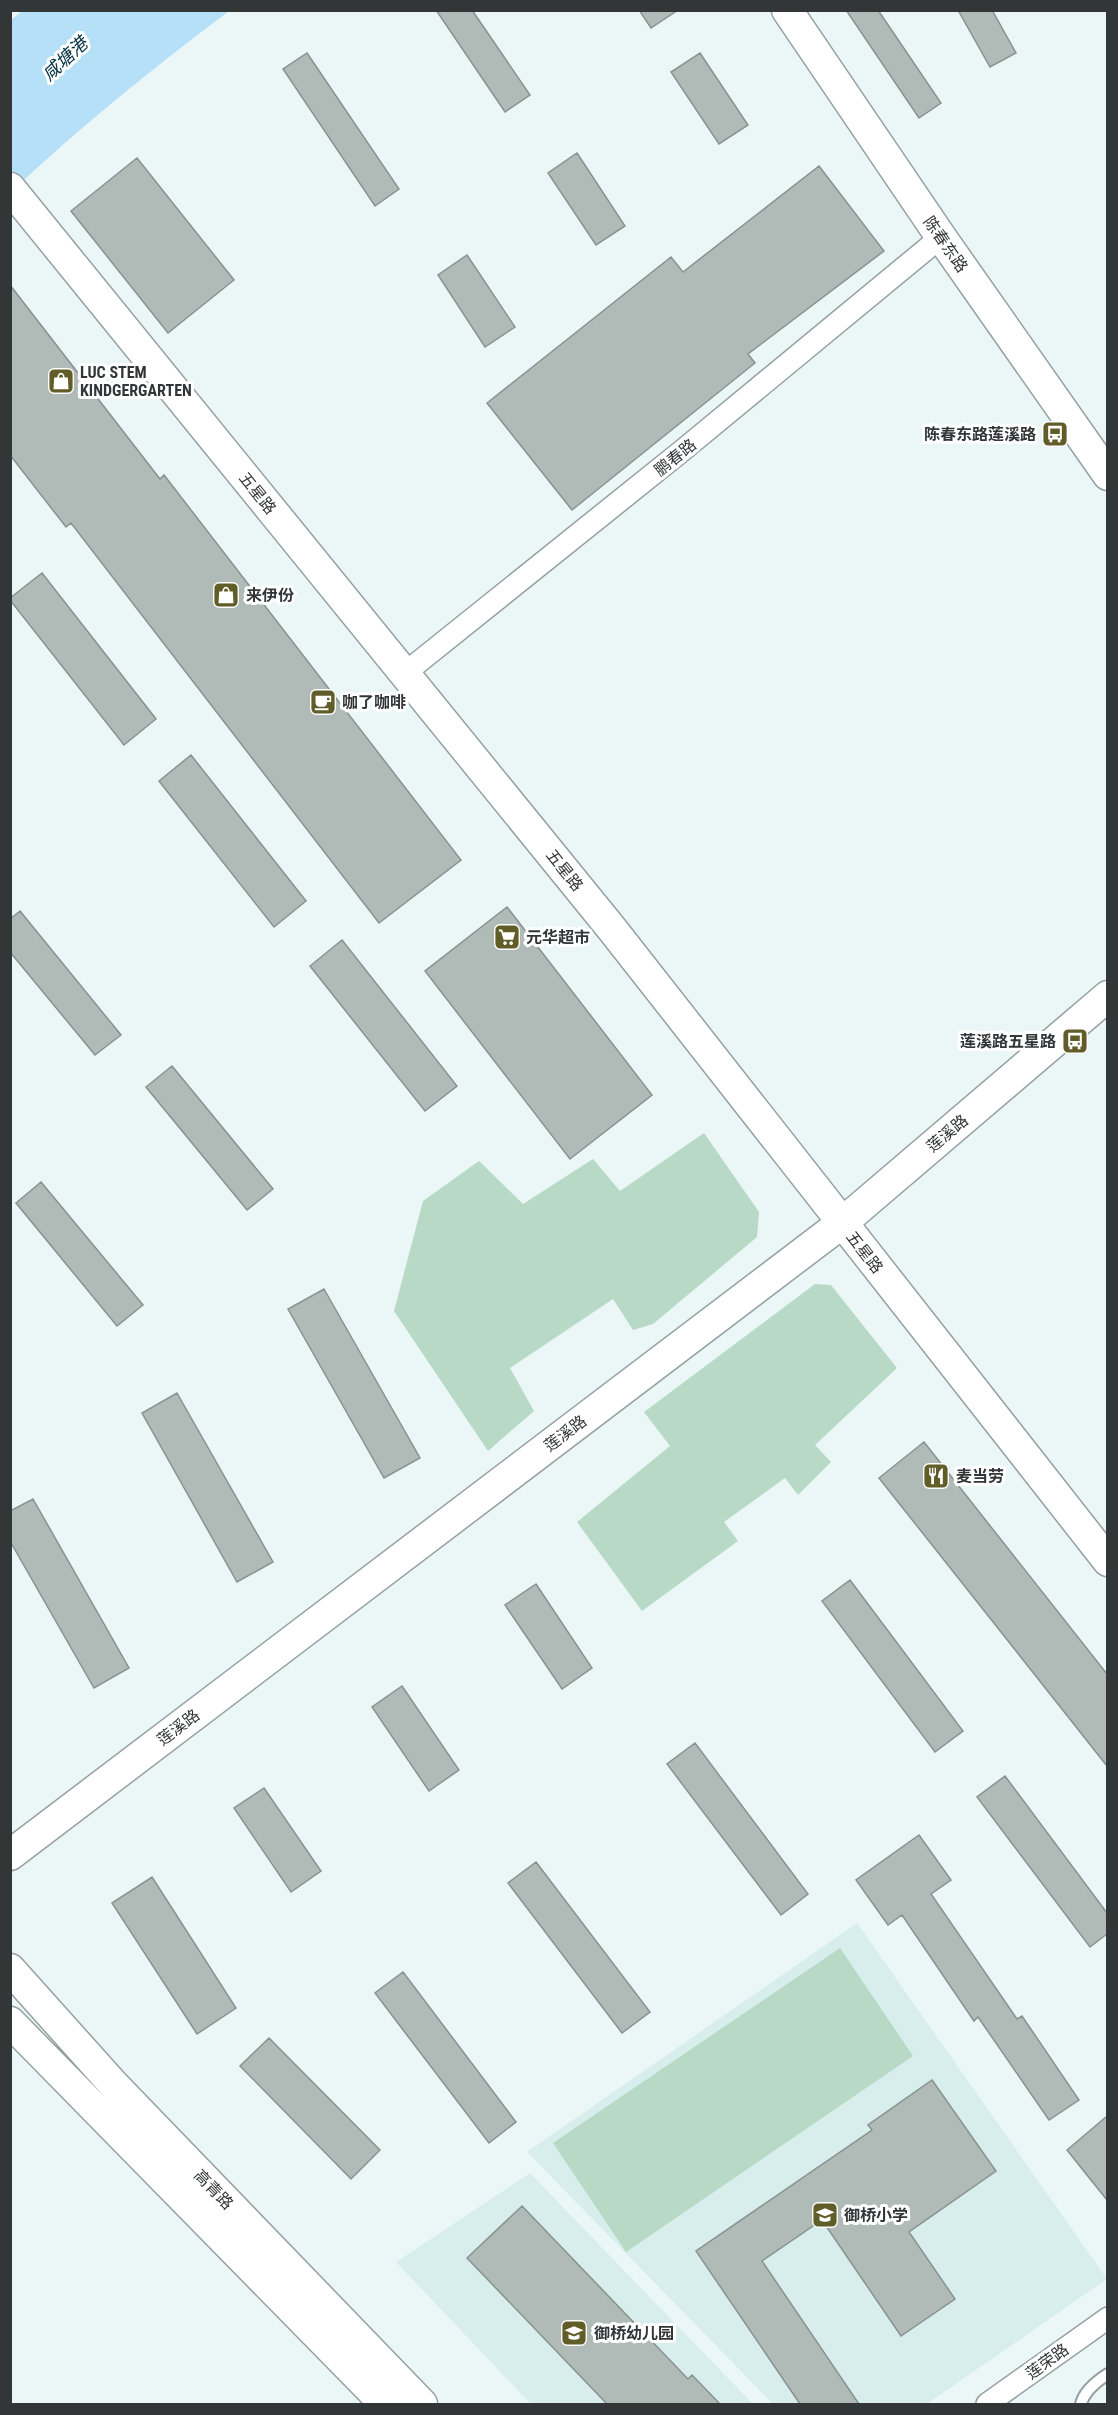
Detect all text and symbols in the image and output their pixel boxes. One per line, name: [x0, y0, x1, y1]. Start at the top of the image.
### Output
water label: 咸塘港: [38, 30, 94, 85]
street label: 陈春东路: [919, 213, 972, 276]
place label: LUC STEM KINDGERGARTEN: [80, 363, 192, 400]
shop icon: LUC STEM KINDGERGARTEN: [46, 366, 76, 396]
bus stop icon: 陈春东路莲溪路: [1040, 419, 1070, 449]
place label: 陈春东路莲溪路: [924, 425, 1036, 444]
street label: 鹏春路: [651, 435, 700, 480]
street label: 五星路: [235, 469, 280, 518]
shop icon: 来伊份: [211, 580, 241, 610]
place label: 来伊份: [246, 586, 294, 605]
cafe icon: 咖了咖啡: [308, 687, 338, 717]
place label: 咖了咖啡: [342, 693, 406, 712]
street label: 五星路: [542, 846, 587, 895]
supermarket icon: 元华超市: [492, 922, 522, 952]
place label: 元华超市: [526, 928, 590, 947]
bus stop icon: 莲溪路五星路: [1060, 1026, 1090, 1056]
place label: 莲溪路五星路: [960, 1032, 1056, 1051]
street label: 莲溪路: [923, 1111, 972, 1156]
street label: 五星路: [842, 1228, 887, 1277]
street label: 莲溪路: [540, 1411, 590, 1455]
restaurant icon: 麦当劳: [921, 1461, 951, 1491]
place label: 麦当劳: [956, 1467, 1004, 1486]
street label: 莲溪路: [153, 1705, 203, 1749]
street label: 高青路: [190, 2165, 237, 2213]
school or university icon: 御桥小学: [810, 2200, 840, 2230]
place label: 御桥小学: [844, 2206, 908, 2225]
school or university icon: 御桥幼儿园: [559, 2318, 589, 2348]
place label: 御桥幼儿园: [594, 2324, 674, 2343]
street label: 莲荣路: [1022, 2340, 1072, 2383]

